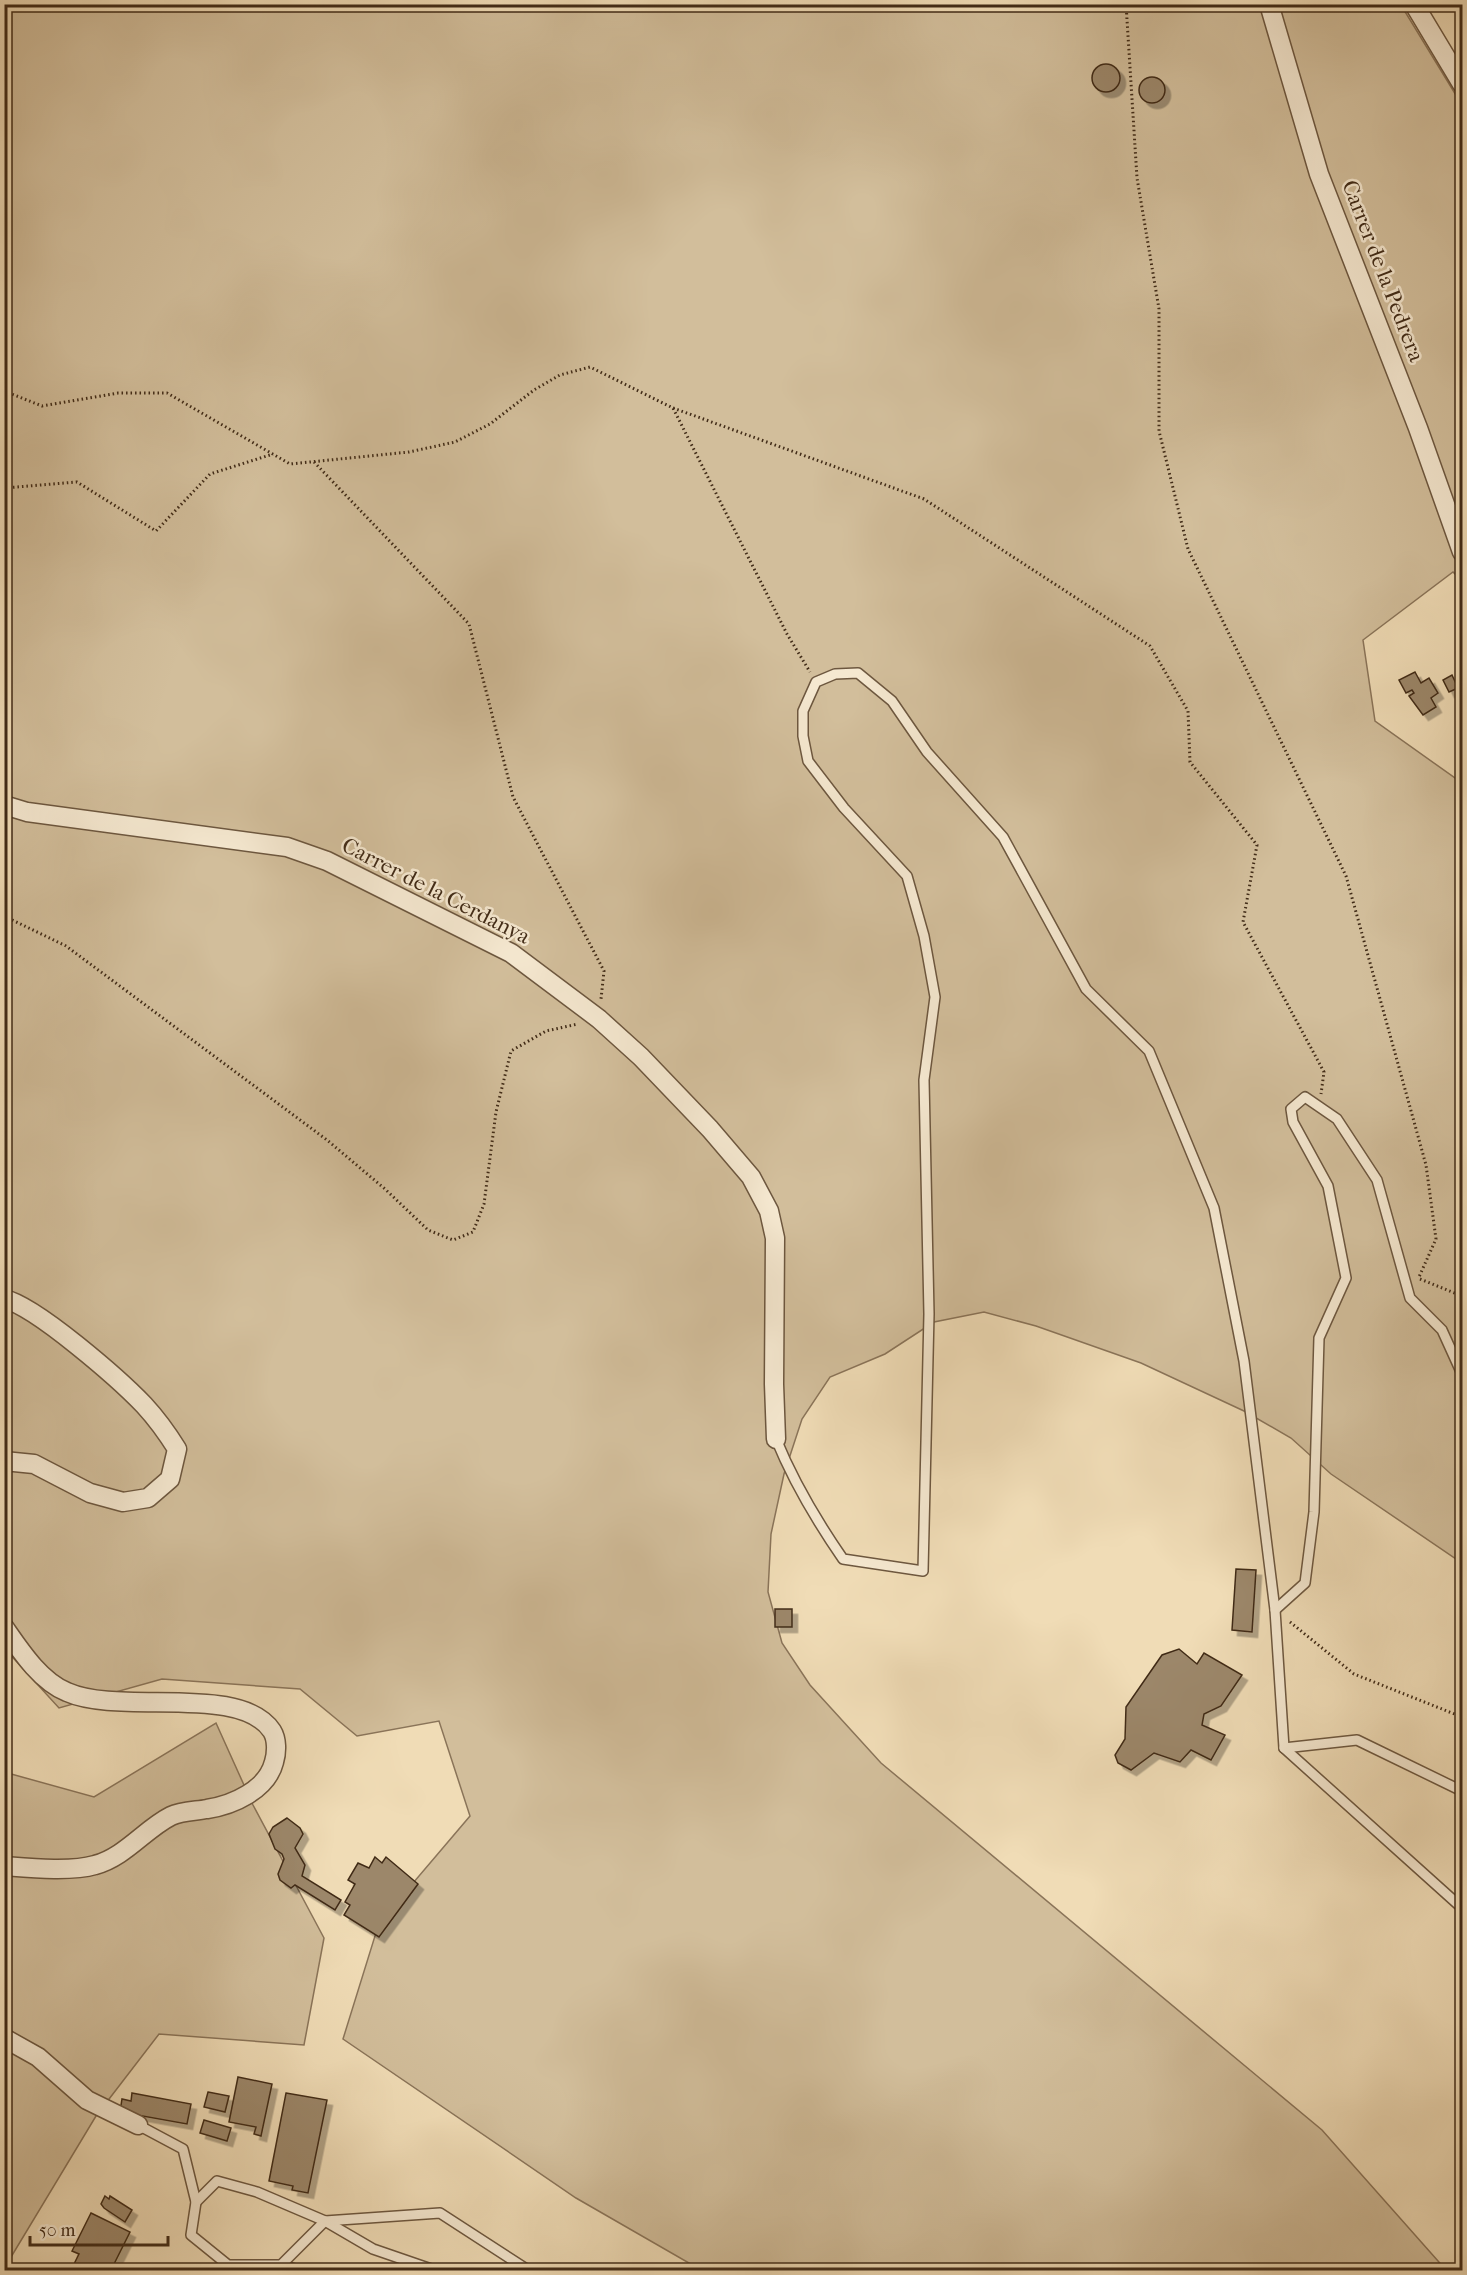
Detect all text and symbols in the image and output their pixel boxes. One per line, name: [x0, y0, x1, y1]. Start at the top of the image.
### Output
street label: Carrer de la Pedrera: [1336, 177, 1430, 366]
street label: Carrer de la Cerdanya: [338, 832, 535, 950]
scale bar: [30, 2209, 168, 2247]
text: 50 m: [39, 2220, 76, 2241]

